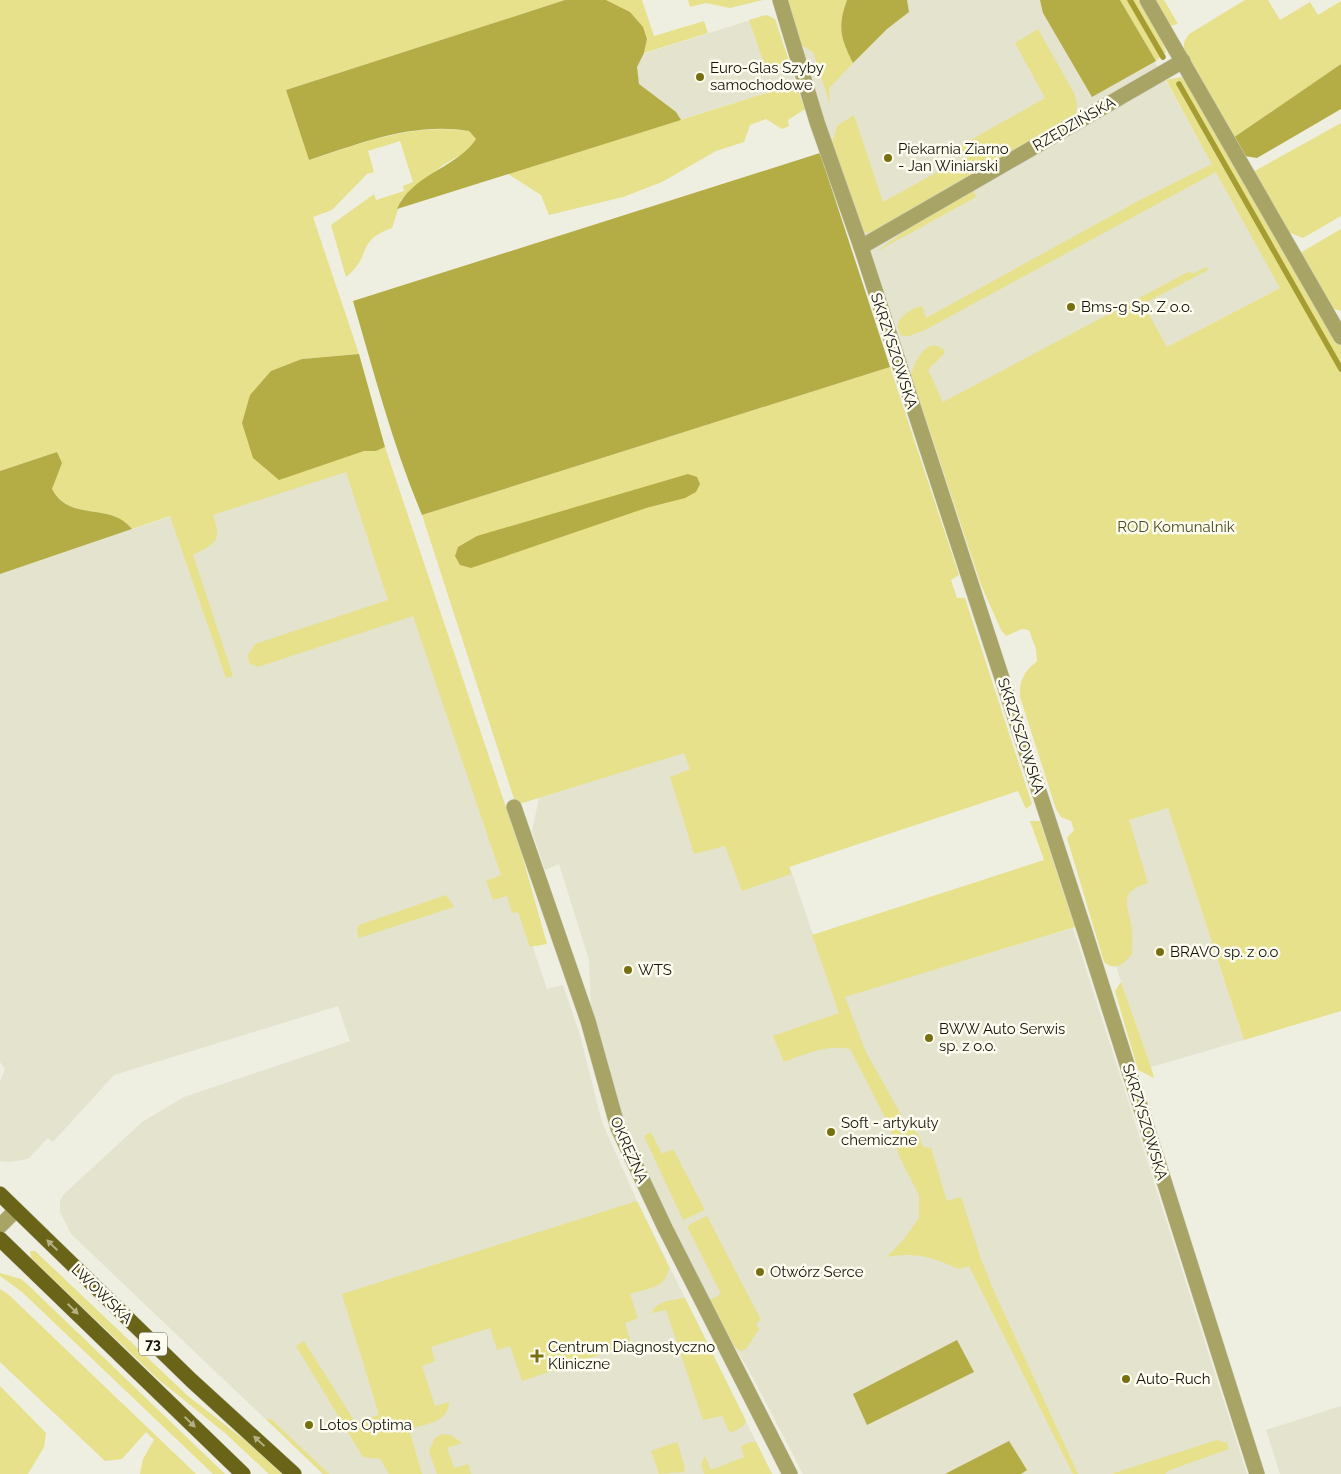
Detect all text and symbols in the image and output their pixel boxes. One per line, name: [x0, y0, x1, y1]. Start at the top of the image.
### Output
place label: Euro-Glas Szyby samochodowe: [710, 59, 824, 94]
marker: Euro-Glas Szyby samochodowe: [694, 71, 706, 83]
street label: RZĘDZIŃSKA: [1029, 93, 1119, 155]
place label: Piekarnia Ziarno - Jan Winiarski: [898, 140, 1009, 175]
marker: Piekarnia Ziarno - Jan Winiarski: [882, 152, 894, 164]
street label: SKRZYSZOWSKA: [867, 291, 921, 411]
place label: Bms-g Sp. Z o.o.: [1081, 298, 1192, 316]
marker: Bms-g Sp. Z o.o.: [1065, 301, 1077, 313]
park label: ROD Komunalnik: [1117, 518, 1235, 536]
street label: SKRZYSZOWSKA: [994, 676, 1048, 796]
place label: BRAVO sp. z o.o: [1170, 943, 1278, 961]
marker: BRAVO sp. z o.o: [1154, 946, 1166, 958]
place label: WTS: [638, 961, 672, 979]
marker: WTS: [622, 964, 634, 976]
place label: BWW Auto Serwis sp. z o.o.: [939, 1020, 1065, 1055]
marker: BWW Auto Serwis sp. z o.o.: [923, 1032, 935, 1044]
street label: SKRZYSZOWSKA: [1119, 1062, 1171, 1182]
street label: OKRĘŻNA: [606, 1114, 653, 1186]
place label: Soft - artykuły chemiczne: [841, 1114, 939, 1149]
marker: Soft - artykuły chemiczne: [825, 1126, 837, 1138]
one-way arrow: [46, 1239, 58, 1251]
street label: LWOWSKA: [68, 1261, 136, 1327]
place label: Otwórz Serce: [770, 1263, 864, 1281]
marker: Otwórz Serce: [754, 1266, 766, 1278]
one-way arrow: [67, 1303, 79, 1315]
road number: 73: [139, 1332, 167, 1356]
place label: Centrum Diagnostyczno Kliniczne: [548, 1338, 715, 1373]
marker: Centrum Diagnostyczno Kliniczne: [530, 1349, 544, 1363]
place label: Auto-Ruch: [1136, 1370, 1211, 1388]
marker: Auto-Ruch: [1120, 1373, 1132, 1385]
one-way arrow: [183, 1416, 195, 1428]
place label: Lotos Optima: [319, 1416, 412, 1434]
marker: Lotos Optima: [303, 1419, 315, 1431]
one-way arrow: [253, 1435, 265, 1447]

